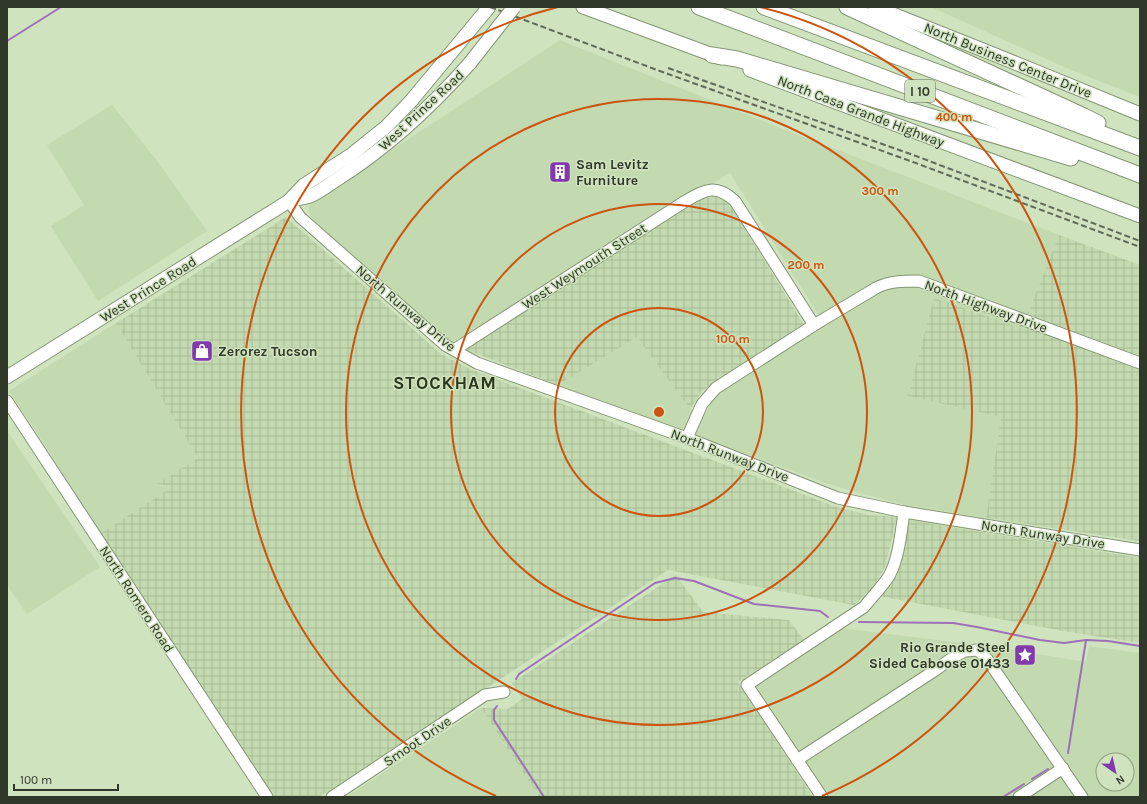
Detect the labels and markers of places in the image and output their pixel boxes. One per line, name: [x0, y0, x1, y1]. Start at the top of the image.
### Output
place label: Sam Levitz Furniture: [576, 156, 649, 189]
building icon: Sam Levitz Furniture: [547, 159, 573, 185]
shop icon: Zerorez Tucson: [189, 338, 215, 364]
place label: Zerorez Tucson: [218, 343, 318, 360]
centre of rings: [652, 405, 666, 419]
place label: Rio Grande Steel Sided Caboose 01433: [869, 639, 1010, 672]
place icon: Rio Grande Steel Sided Caboose 01433: [1012, 642, 1038, 668]

